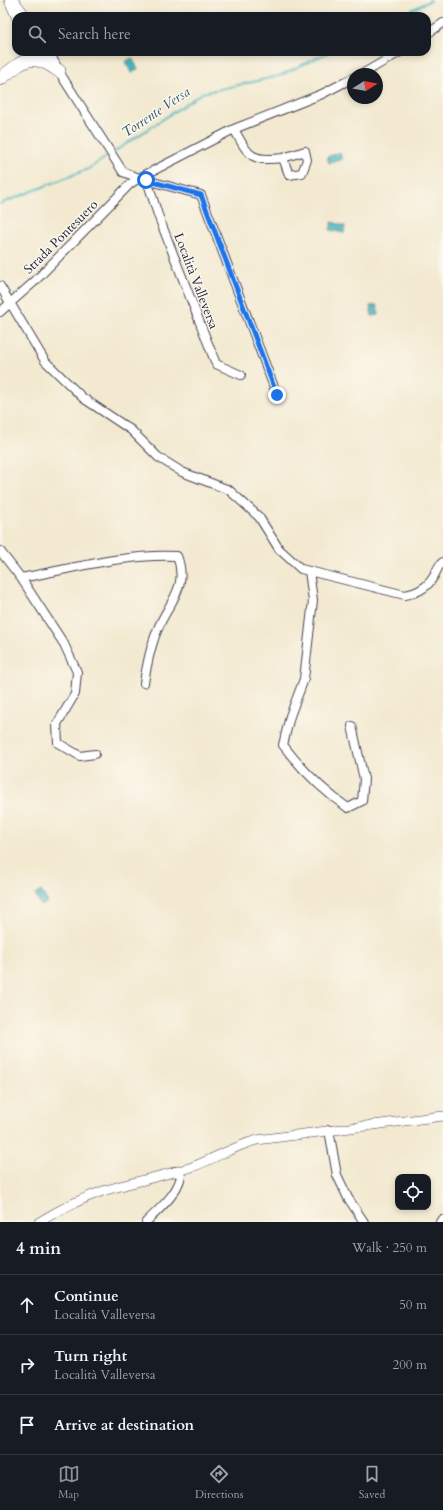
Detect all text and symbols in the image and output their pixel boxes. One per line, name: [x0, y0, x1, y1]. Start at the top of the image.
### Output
search box: [12, 12, 431, 56]
icon: search: [26, 23, 48, 45]
text: Search here: [58, 24, 131, 44]
north arrow: [347, 68, 383, 104]
water label: Torrente Versa: [118, 82, 194, 142]
route start: [137, 171, 155, 189]
street label: Strada Pontesuero: [20, 196, 102, 278]
street label: Località Valleversa: [169, 230, 223, 332]
route end: [268, 386, 286, 404]
map controls: [395, 1174, 431, 1210]
button: locate: [395, 1174, 431, 1210]
text: 4 min: [16, 1237, 61, 1260]
text: Walk · 250 m: [352, 1239, 427, 1257]
text: Continue: [54, 1286, 119, 1306]
icon: ahead: [16, 1294, 38, 1316]
text: 50 m: [399, 1296, 427, 1314]
text: Località Valleversa: [54, 1306, 156, 1324]
text: Turn right: [54, 1346, 127, 1366]
icon: right: [16, 1354, 38, 1376]
text: 200 m: [393, 1356, 427, 1374]
text: Località Valleversa: [54, 1366, 156, 1384]
icon: arrive: [16, 1414, 38, 1436]
text: Arrive at destination: [54, 1415, 194, 1435]
tab: Map: [58, 1463, 80, 1502]
tab: Directions: [195, 1463, 243, 1502]
tab: Saved: [359, 1463, 385, 1502]

